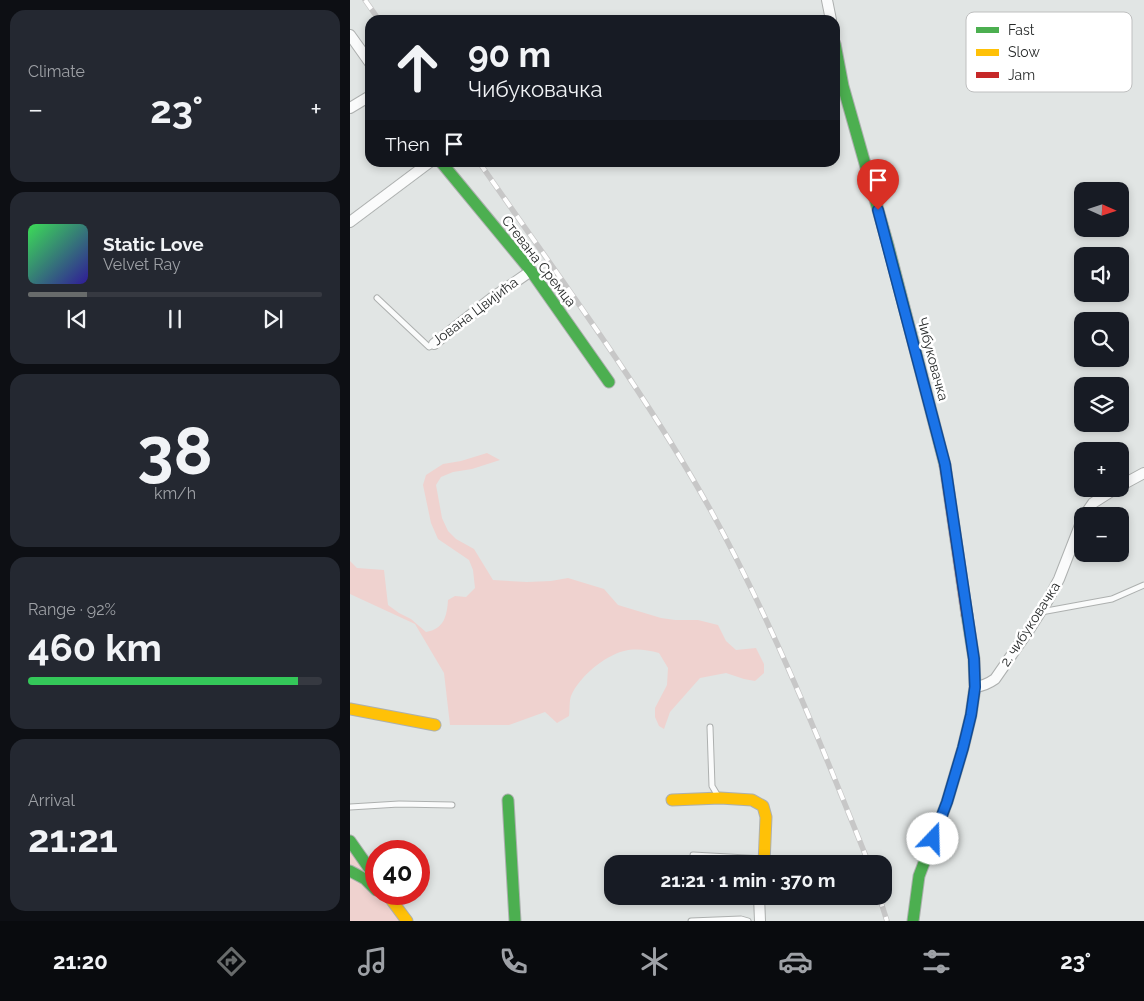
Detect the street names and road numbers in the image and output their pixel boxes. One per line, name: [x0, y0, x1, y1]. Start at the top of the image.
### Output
street label: Стевана Сремца: [499, 212, 579, 310]
street label: Јована Цвијића: [429, 274, 521, 348]
street label: Чибуковачка: [914, 316, 952, 402]
street label: 2. чибуковачка: [997, 579, 1063, 669]

